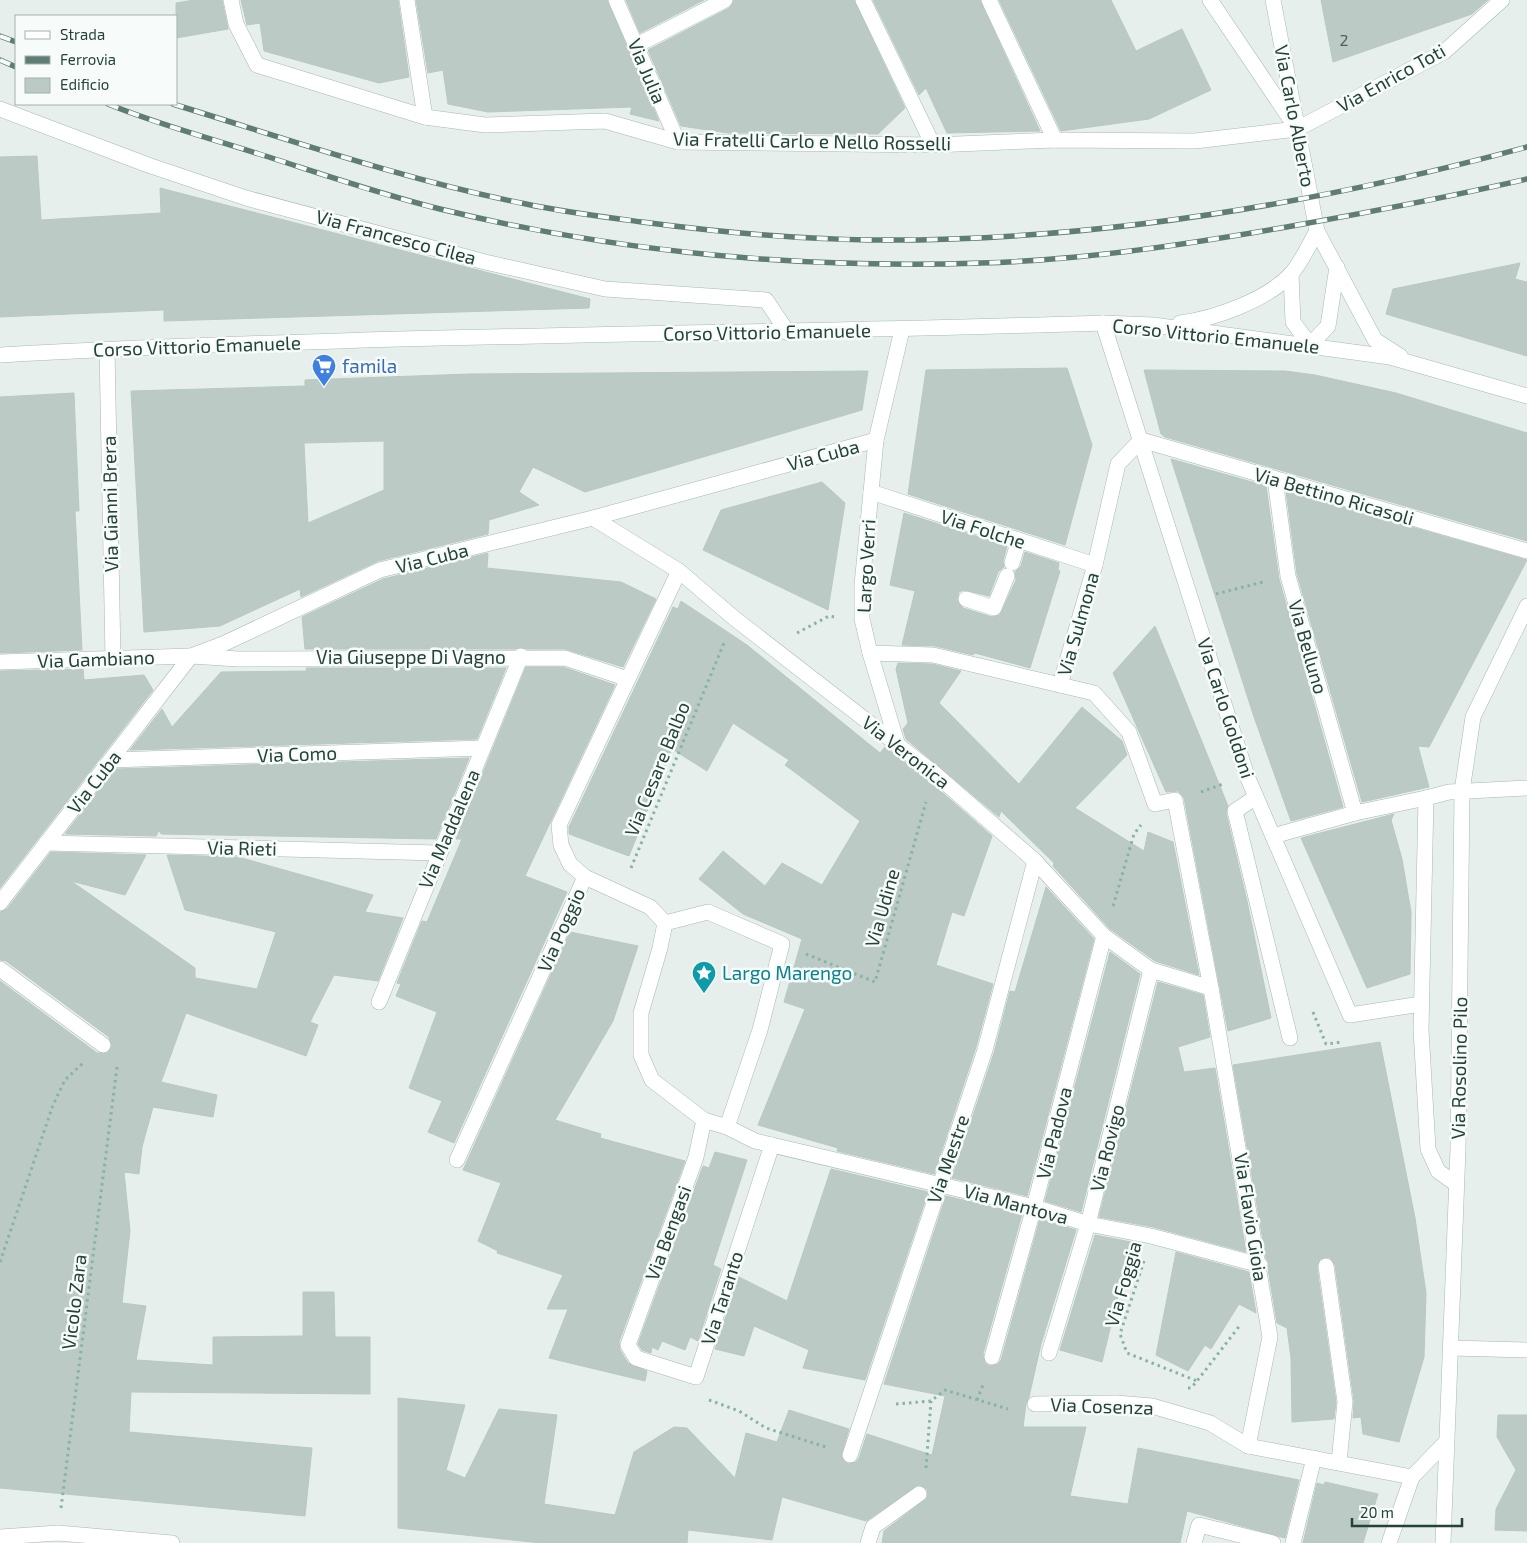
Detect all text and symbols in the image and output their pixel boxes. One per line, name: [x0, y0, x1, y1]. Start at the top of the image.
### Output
legend: [15, 15, 178, 105]
text: Strada: [60, 25, 105, 43]
house number: 2: [1340, 30, 1349, 49]
street label: Via Julia: [623, 35, 671, 107]
street label: Via Enrico Toti: [1333, 38, 1449, 117]
street label: Via Carlo Alberto: [1270, 43, 1321, 189]
text: Ferrovia: [60, 50, 116, 68]
text: Edificio: [60, 75, 109, 93]
street label: Via Fratelli Carlo e Nello Rosselli: [673, 127, 951, 154]
street label: Via Francesco Cilea: [313, 204, 479, 269]
street label: Corso Vittorio Emanuele: [1111, 313, 1321, 358]
street label: Corso Vittorio Emanuele: [663, 318, 871, 345]
street label: Corso Vittorio Emanuele: [93, 330, 301, 361]
supermarket icon: famila: [311, 353, 337, 387]
place label: famila: [342, 354, 397, 377]
street label: Via Cuba: [784, 434, 862, 475]
street label: Via Gianni Brera: [97, 436, 122, 572]
street label: Via Bettino Ricasoli: [1252, 462, 1417, 529]
street label: Via Folche: [938, 504, 1028, 553]
street label: Largo Verri: [852, 519, 879, 613]
street label: Via Cuba: [393, 537, 471, 578]
street label: Via Sulmona: [1052, 569, 1103, 678]
street label: Via Belluno: [1284, 597, 1333, 697]
street label: Via Carlo Goldoni: [1193, 635, 1260, 781]
street label: Via Gambiano: [37, 645, 155, 672]
street label: Via Giuseppe Di Vagno: [316, 645, 506, 668]
street label: Via Cesare Balbo: [619, 698, 694, 840]
street label: Via Veronica: [858, 710, 955, 793]
street label: Via Como: [257, 741, 337, 766]
street label: Via Cuba: [62, 746, 125, 818]
street label: Via Maddalena: [413, 766, 484, 892]
street label: Via Rieti: [207, 835, 277, 860]
street label: Via Udine: [859, 866, 904, 950]
street label: Via Poggio: [532, 884, 589, 975]
place icon: Largo Marengo: [691, 960, 717, 994]
place label: Largo Marengo: [722, 961, 852, 984]
street label: Via Rosolino Pilo: [1446, 996, 1471, 1139]
street label: Via Padova: [1031, 1084, 1076, 1182]
street label: Via Rovigo: [1085, 1102, 1128, 1194]
street label: Via Mestre: [922, 1111, 973, 1206]
street label: Via Flavio Gioia: [1230, 1151, 1273, 1283]
street label: Via Mantova: [961, 1179, 1071, 1229]
street label: Via Bengasi: [640, 1182, 695, 1283]
street label: Via Foggia: [1099, 1238, 1146, 1329]
street label: Via Taranto: [696, 1248, 747, 1348]
street label: Vicolo Zara: [56, 1253, 91, 1351]
street label: Via Cosenza: [1050, 1392, 1154, 1419]
scale bar: [1352, 1496, 1462, 1528]
text: 20 m: [1360, 1503, 1394, 1521]

